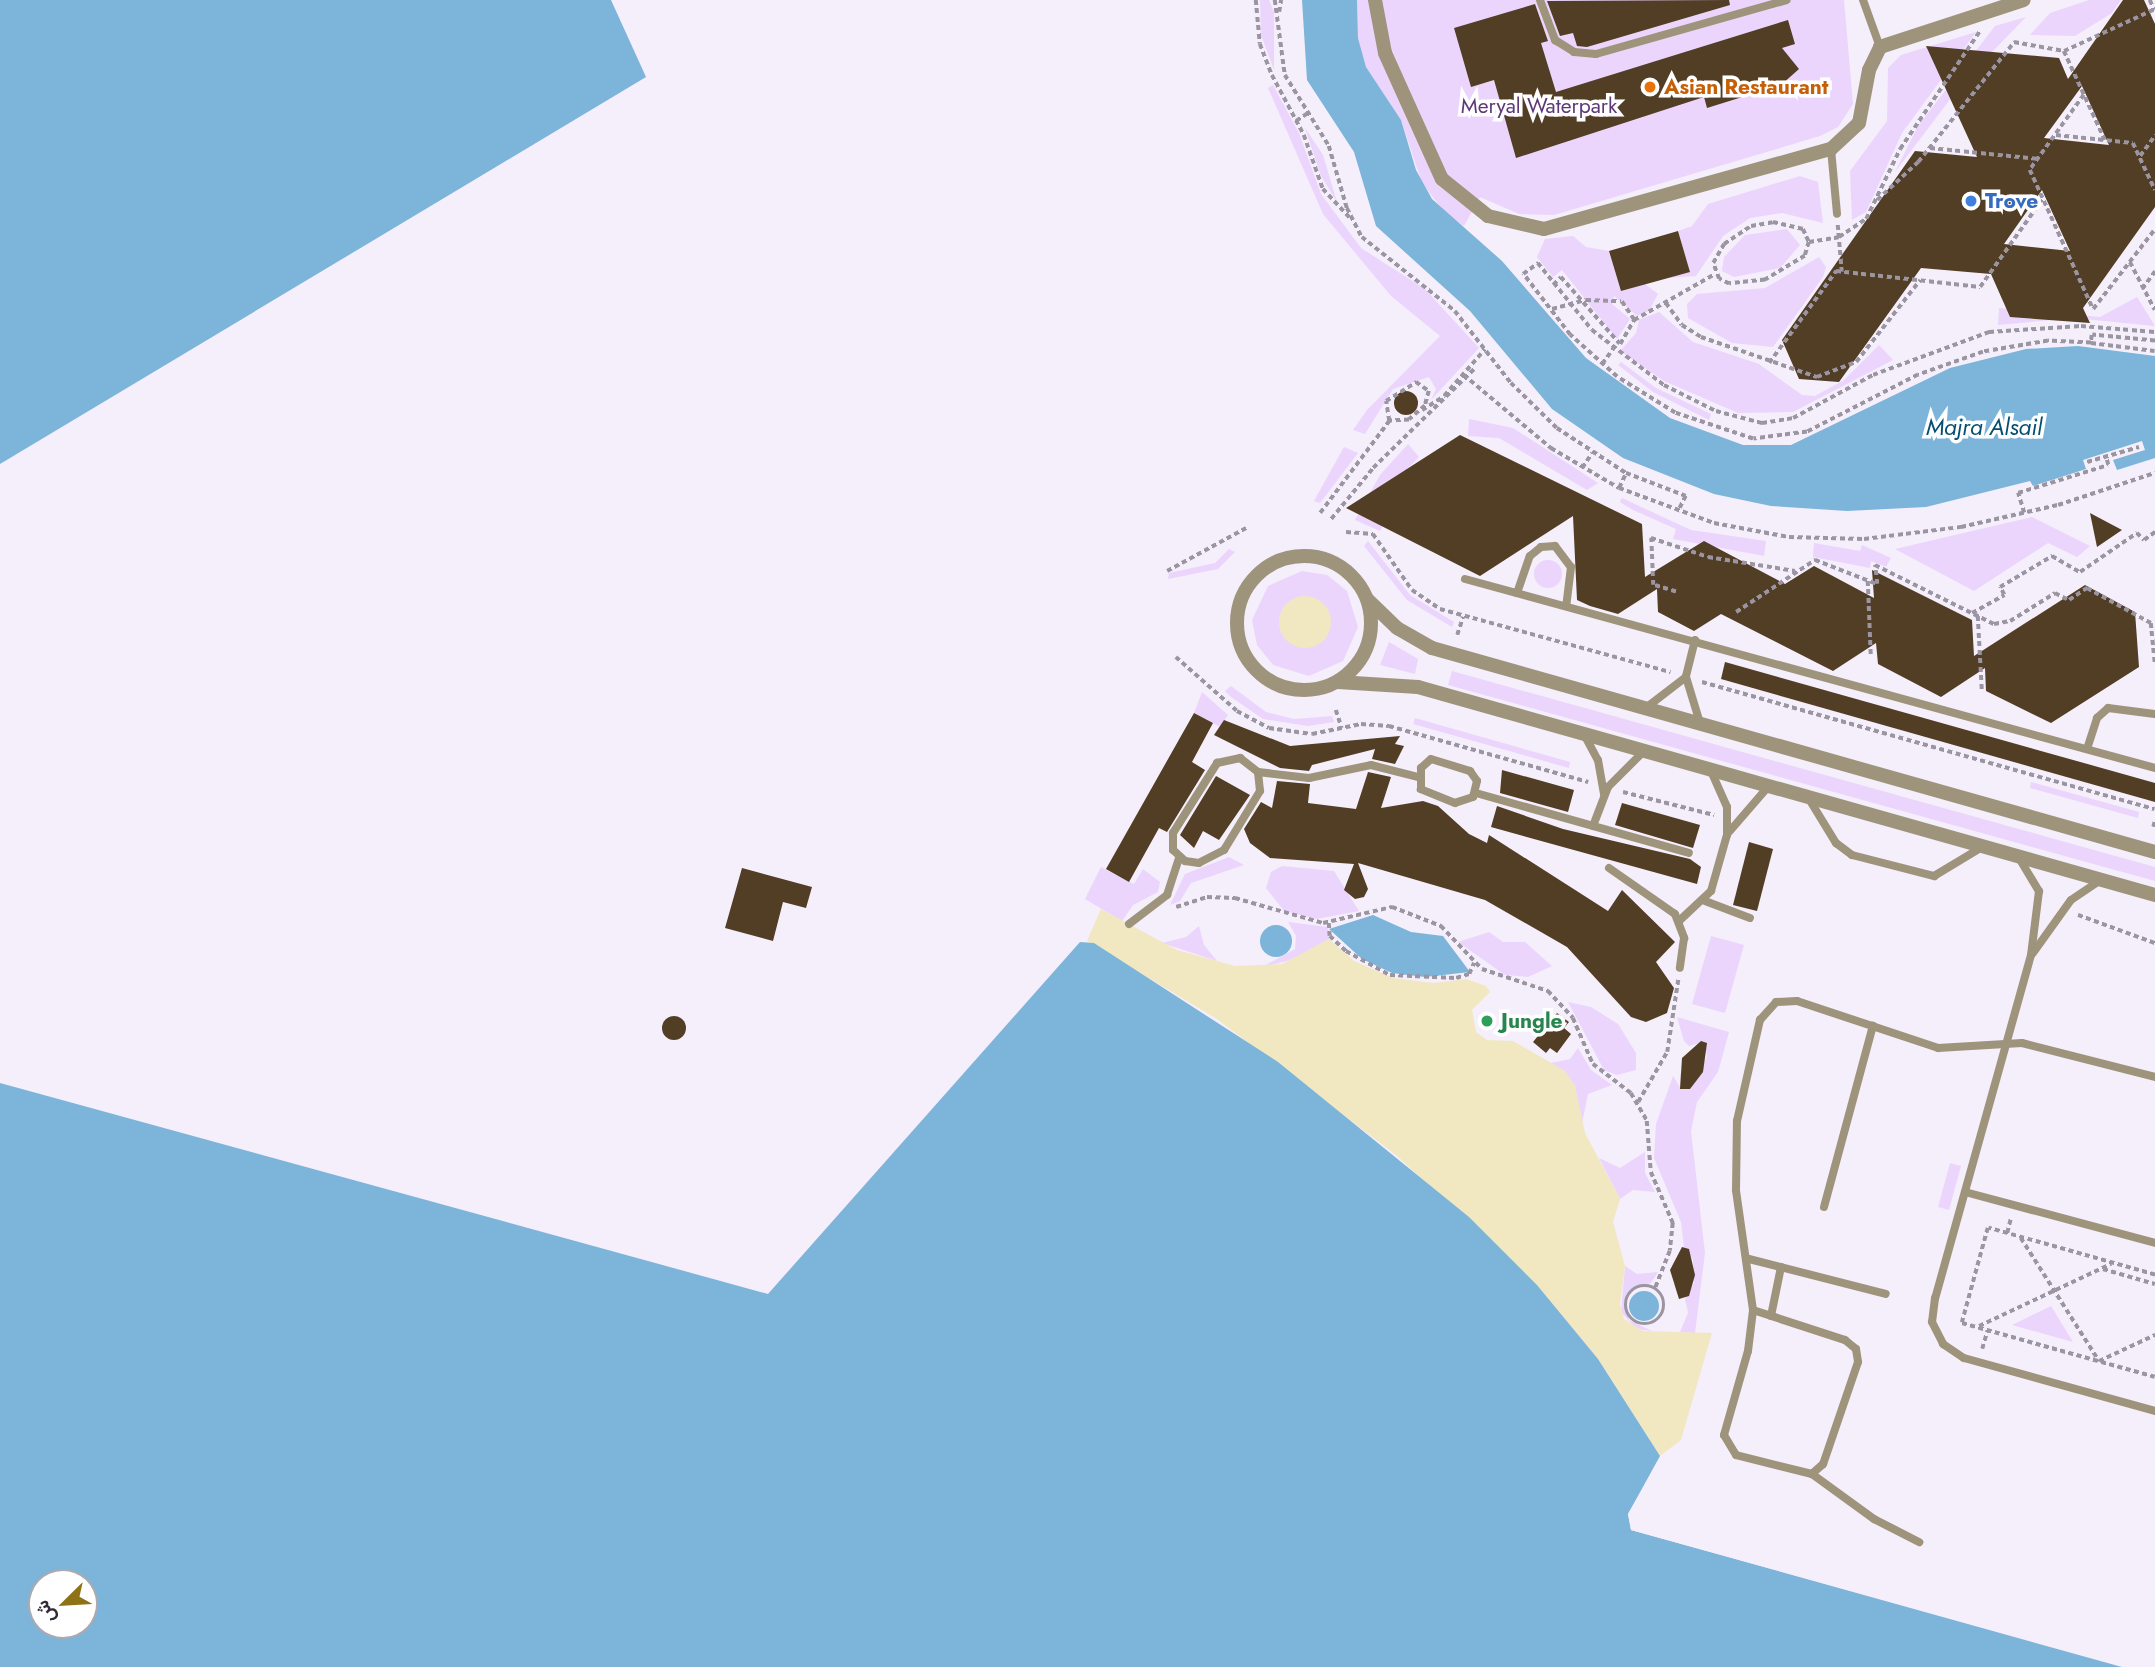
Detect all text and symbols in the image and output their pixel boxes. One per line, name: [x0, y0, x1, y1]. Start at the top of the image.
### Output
place label: Asian Restaurant: [1664, 74, 1828, 100]
marker: Asian Restaurant: [1642, 79, 1658, 95]
park label: Meryal Waterpark: [1461, 93, 1617, 119]
place label: Trove: [1985, 188, 2038, 214]
marker: Trove: [1963, 193, 1979, 209]
water label: Majra Alsail: [1926, 413, 2042, 441]
place label: Jungle: [1501, 1008, 1563, 1034]
marker: Jungle: [1479, 1013, 1495, 1029]
north arrow: [28, 1569, 98, 1639]
text: ش: [28, 1596, 62, 1628]

